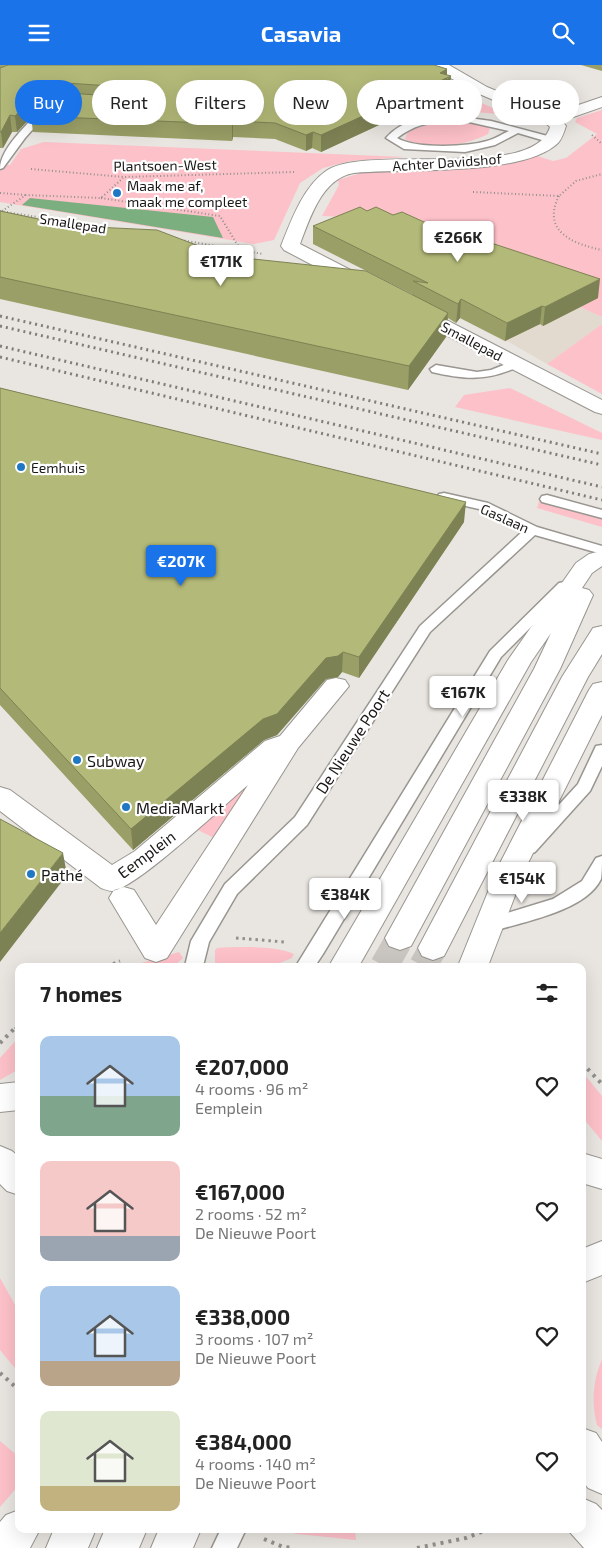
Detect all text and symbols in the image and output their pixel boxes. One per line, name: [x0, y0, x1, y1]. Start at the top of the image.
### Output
icon: menu: [25, 19, 53, 47]
icon: search: [549, 19, 577, 47]
text: Casavia: [261, 20, 341, 46]
chip: Buy: [15, 80, 82, 125]
chip: Rent: [92, 80, 166, 125]
chip: Filters: [176, 80, 264, 125]
chip: New: [274, 80, 347, 125]
chip: Apartment: [357, 80, 482, 125]
chip: House: [492, 80, 579, 125]
street label: Achter Davidshof: [392, 150, 503, 174]
street label: Plantsoen-West: [113, 156, 217, 174]
place label: Maak me af, maak me compleet: [127, 177, 247, 210]
marker: Maak me af, maak me compleet: [111, 187, 123, 199]
street label: Smallepad: [38, 209, 108, 237]
pin: €266K: [423, 221, 493, 263]
text: €266K: [434, 227, 482, 246]
pin: €171K: [186, 245, 256, 287]
text: €171K: [200, 251, 242, 270]
street label: Smallepad: [438, 318, 506, 364]
place label: Eemhuis: [31, 459, 85, 476]
marker: Eemhuis: [15, 461, 27, 473]
street label: Gaslaan: [478, 500, 532, 536]
pin: €207K: [146, 545, 216, 587]
text: €207K: [157, 551, 205, 570]
pin: €167K: [428, 675, 498, 718]
text: €167K: [440, 682, 486, 701]
street label: De Nieuwe Poort: [311, 685, 393, 797]
place label: Subway: [87, 751, 145, 770]
marker: Subway: [71, 754, 83, 766]
pin: €338K: [488, 779, 558, 822]
text: €338K: [499, 786, 547, 805]
place label: MediaMarkt: [136, 798, 224, 817]
marker: MediaMarkt: [120, 801, 132, 813]
street label: Eemplein: [113, 826, 179, 882]
pin: €154K: [487, 861, 557, 904]
place label: Pathé: [41, 865, 83, 884]
marker: Pathé: [25, 868, 37, 880]
text: €154K: [499, 868, 545, 887]
pin: €384K: [310, 877, 380, 920]
text: €384K: [320, 884, 370, 903]
icon: filters: [533, 979, 561, 1007]
text: 7 homes: [40, 981, 122, 1006]
text: €207,000: [195, 1054, 289, 1079]
icon: home: [80, 1056, 140, 1116]
icon: heart: [533, 1072, 561, 1100]
text: 4 rooms · 96 m²: [195, 1079, 308, 1098]
text: Eemplein: [195, 1098, 262, 1117]
text: €167,000: [195, 1179, 285, 1204]
icon: home: [80, 1181, 140, 1241]
icon: heart: [533, 1197, 561, 1225]
text: 2 rooms · 52 m²: [195, 1204, 307, 1223]
text: De Nieuwe Poort: [195, 1223, 316, 1242]
text: €338,000: [195, 1304, 290, 1329]
icon: home: [80, 1306, 140, 1366]
icon: heart: [533, 1322, 561, 1350]
text: 3 rooms · 107 m²: [195, 1329, 313, 1348]
text: De Nieuwe Poort: [195, 1348, 316, 1367]
text: €384,000: [195, 1429, 292, 1454]
icon: home: [80, 1431, 140, 1491]
icon: heart: [533, 1447, 561, 1475]
text: 4 rooms · 140 m²: [195, 1454, 316, 1473]
text: De Nieuwe Poort: [195, 1473, 316, 1492]

